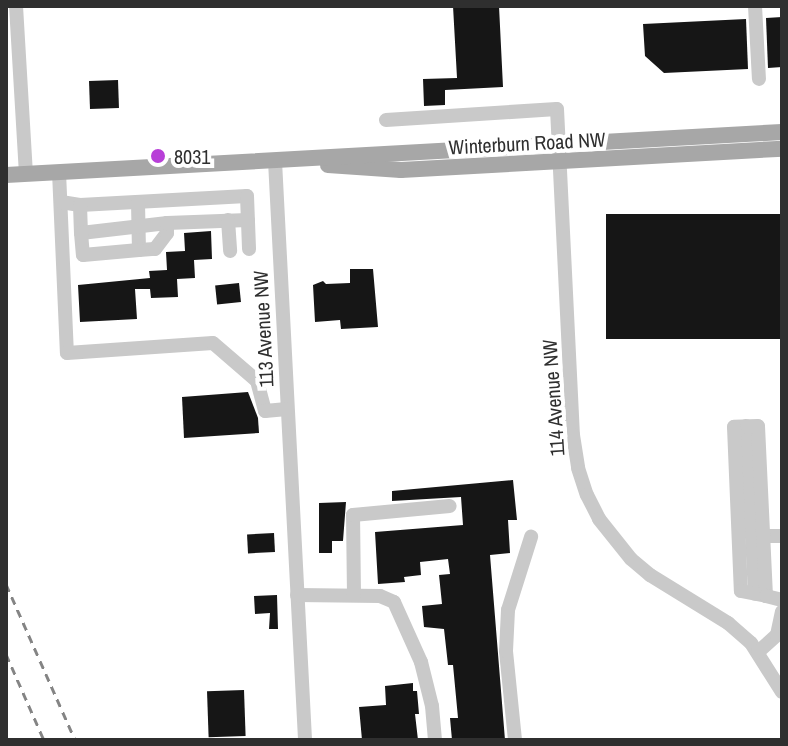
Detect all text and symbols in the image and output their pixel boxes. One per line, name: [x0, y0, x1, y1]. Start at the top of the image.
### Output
street label: Winterburn Road NW: [448, 127, 606, 159]
place label: 8031: [174, 144, 210, 168]
marker: 8031: [149, 147, 167, 165]
street label: 113 Avenue NW: [248, 269, 278, 389]
street label: 114 Avenue NW: [537, 338, 569, 458]

